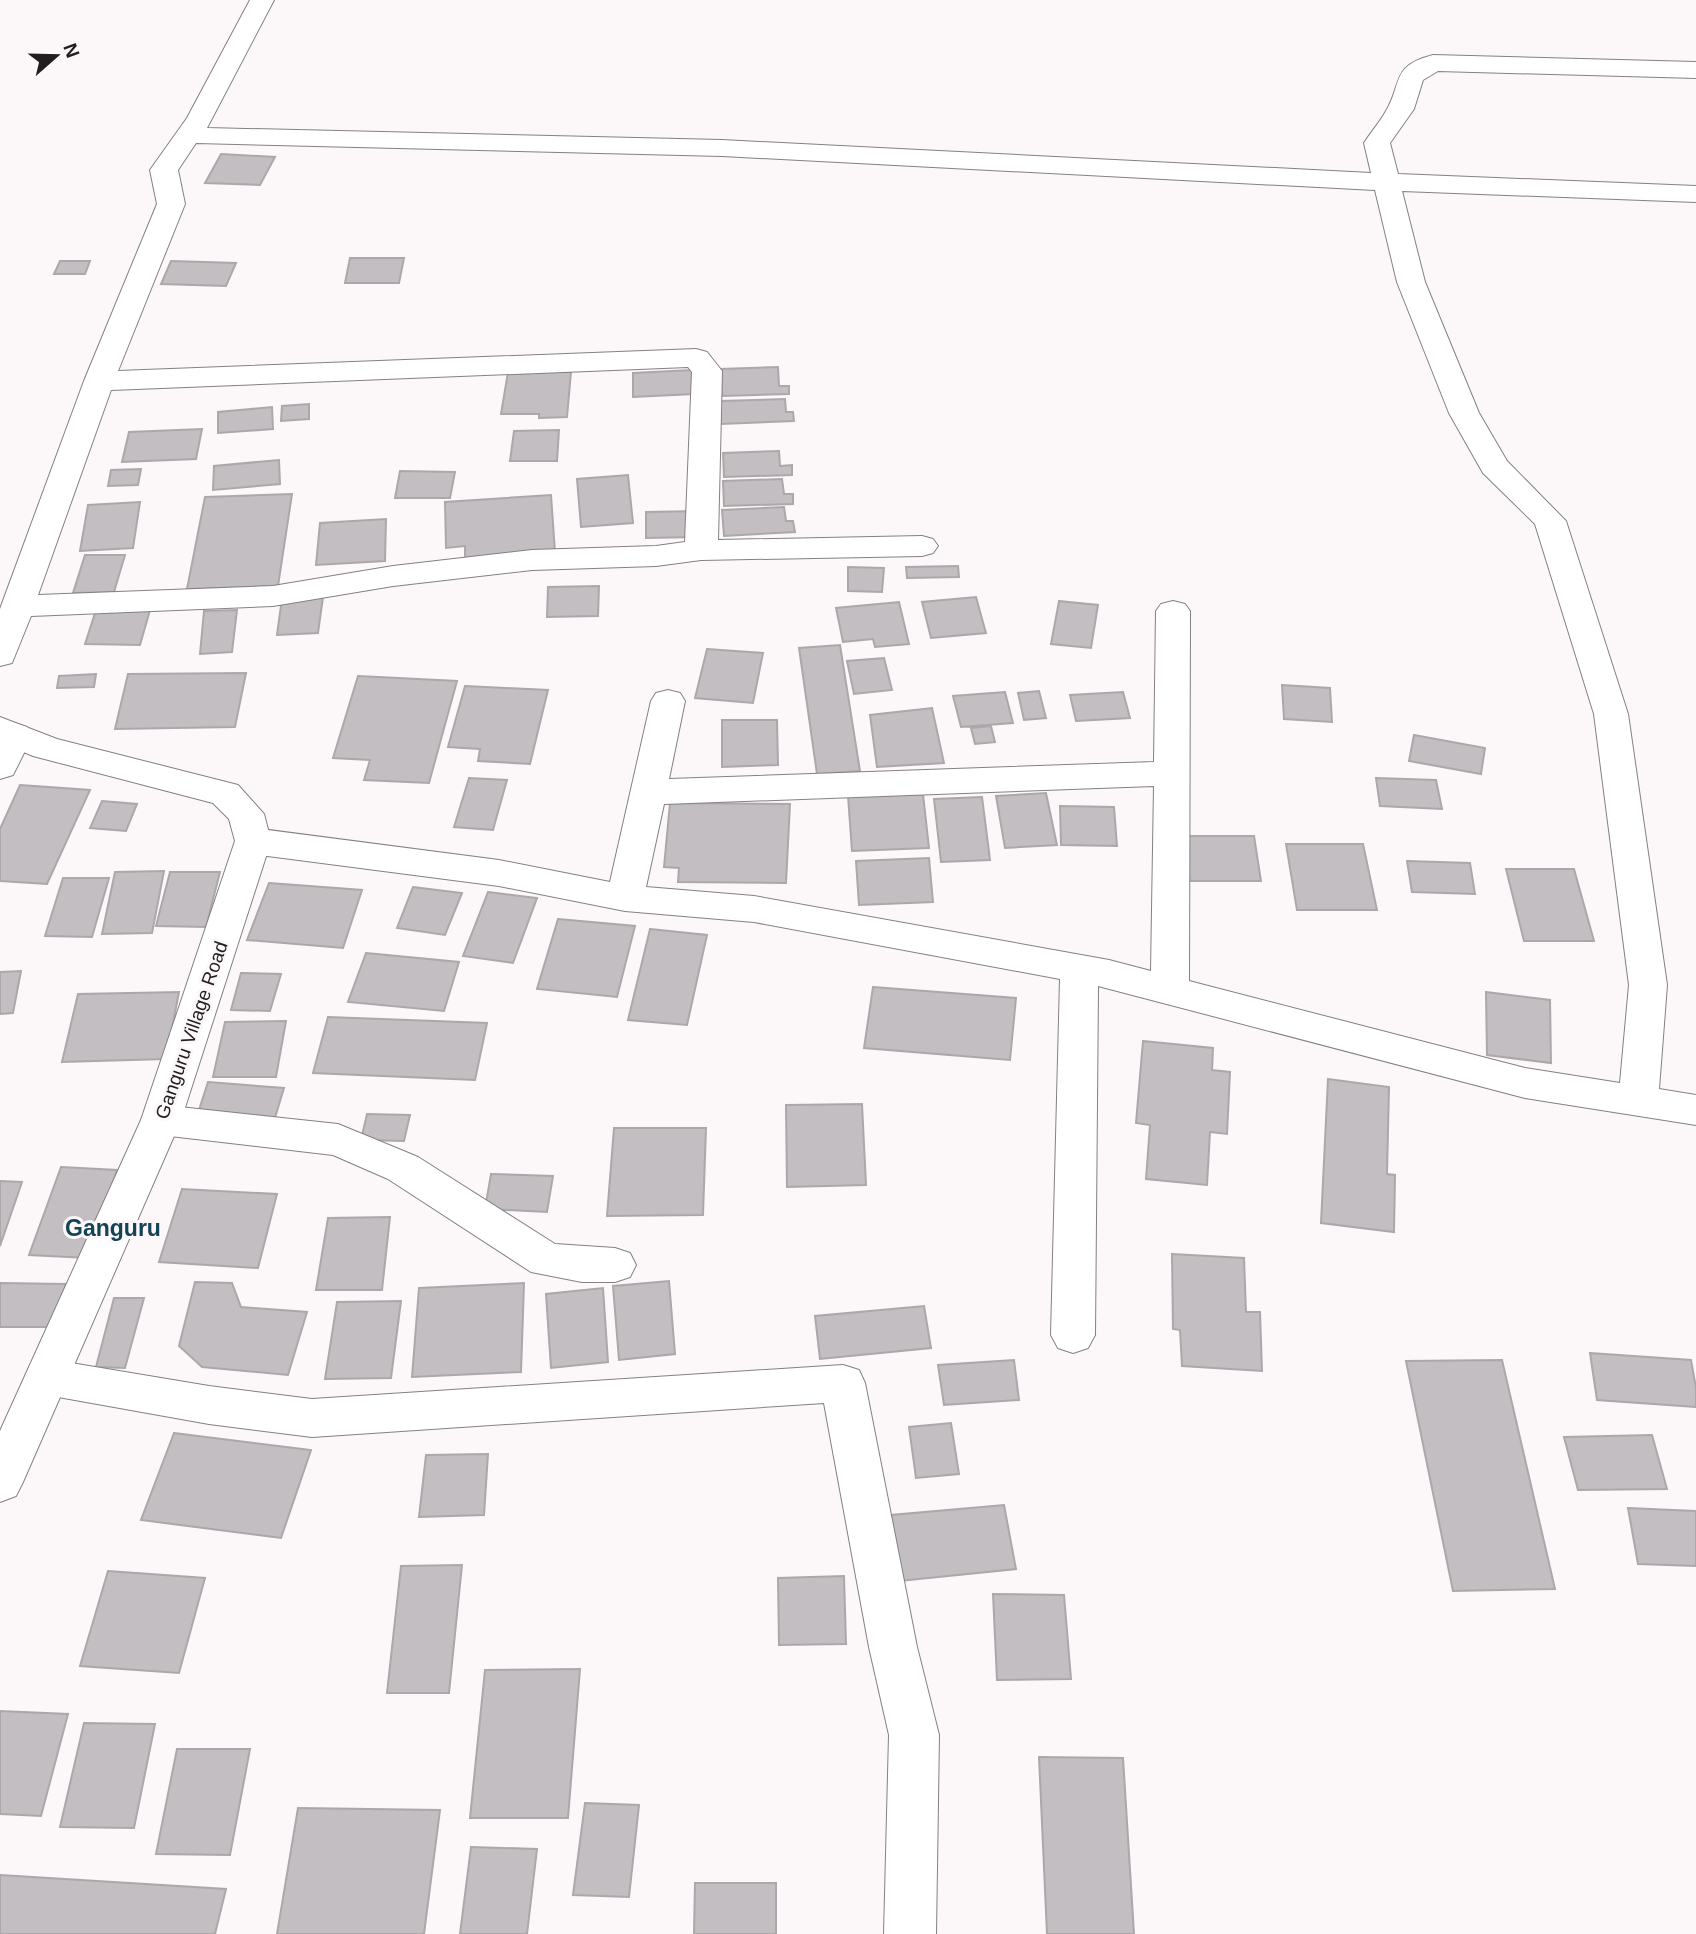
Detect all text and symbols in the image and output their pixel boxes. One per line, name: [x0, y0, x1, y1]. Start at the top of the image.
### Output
north arrow: [21, 21, 91, 91]
text: N: [59, 40, 84, 60]
street label: Ganguru Village Road: [151, 939, 232, 1122]
district label: Ganguru: [65, 1215, 161, 1241]

